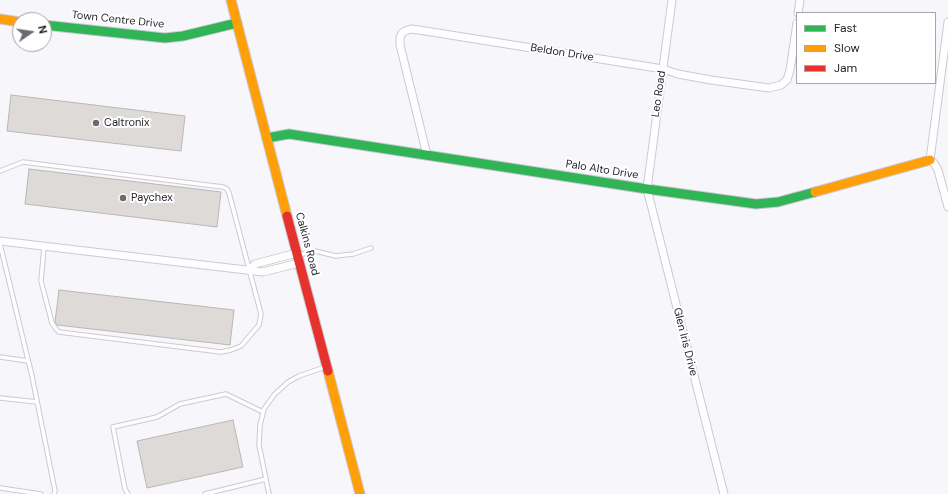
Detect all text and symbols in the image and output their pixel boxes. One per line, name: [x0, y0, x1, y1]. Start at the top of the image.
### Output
street label: Town Centre Drive: [71, 9, 165, 31]
north arrow: [12, 12, 52, 52]
legend: [796, 12, 936, 84]
text: Fast: [834, 20, 857, 36]
text: N: [35, 24, 50, 35]
text: Slow: [834, 40, 860, 56]
street label: Beldon Drive: [529, 41, 595, 65]
text: Jam: [834, 60, 857, 76]
street label: Leo Road: [649, 70, 669, 118]
place label: Caltronix: [104, 116, 149, 130]
marker: Caltronix: [91, 118, 101, 128]
street label: Palo Alto Drive: [565, 158, 639, 182]
place label: Paychex: [131, 191, 173, 205]
marker: Paychex: [118, 193, 128, 203]
street label: Calkins Road: [292, 211, 322, 277]
street label: Glen Iris Drive: [670, 306, 700, 378]

